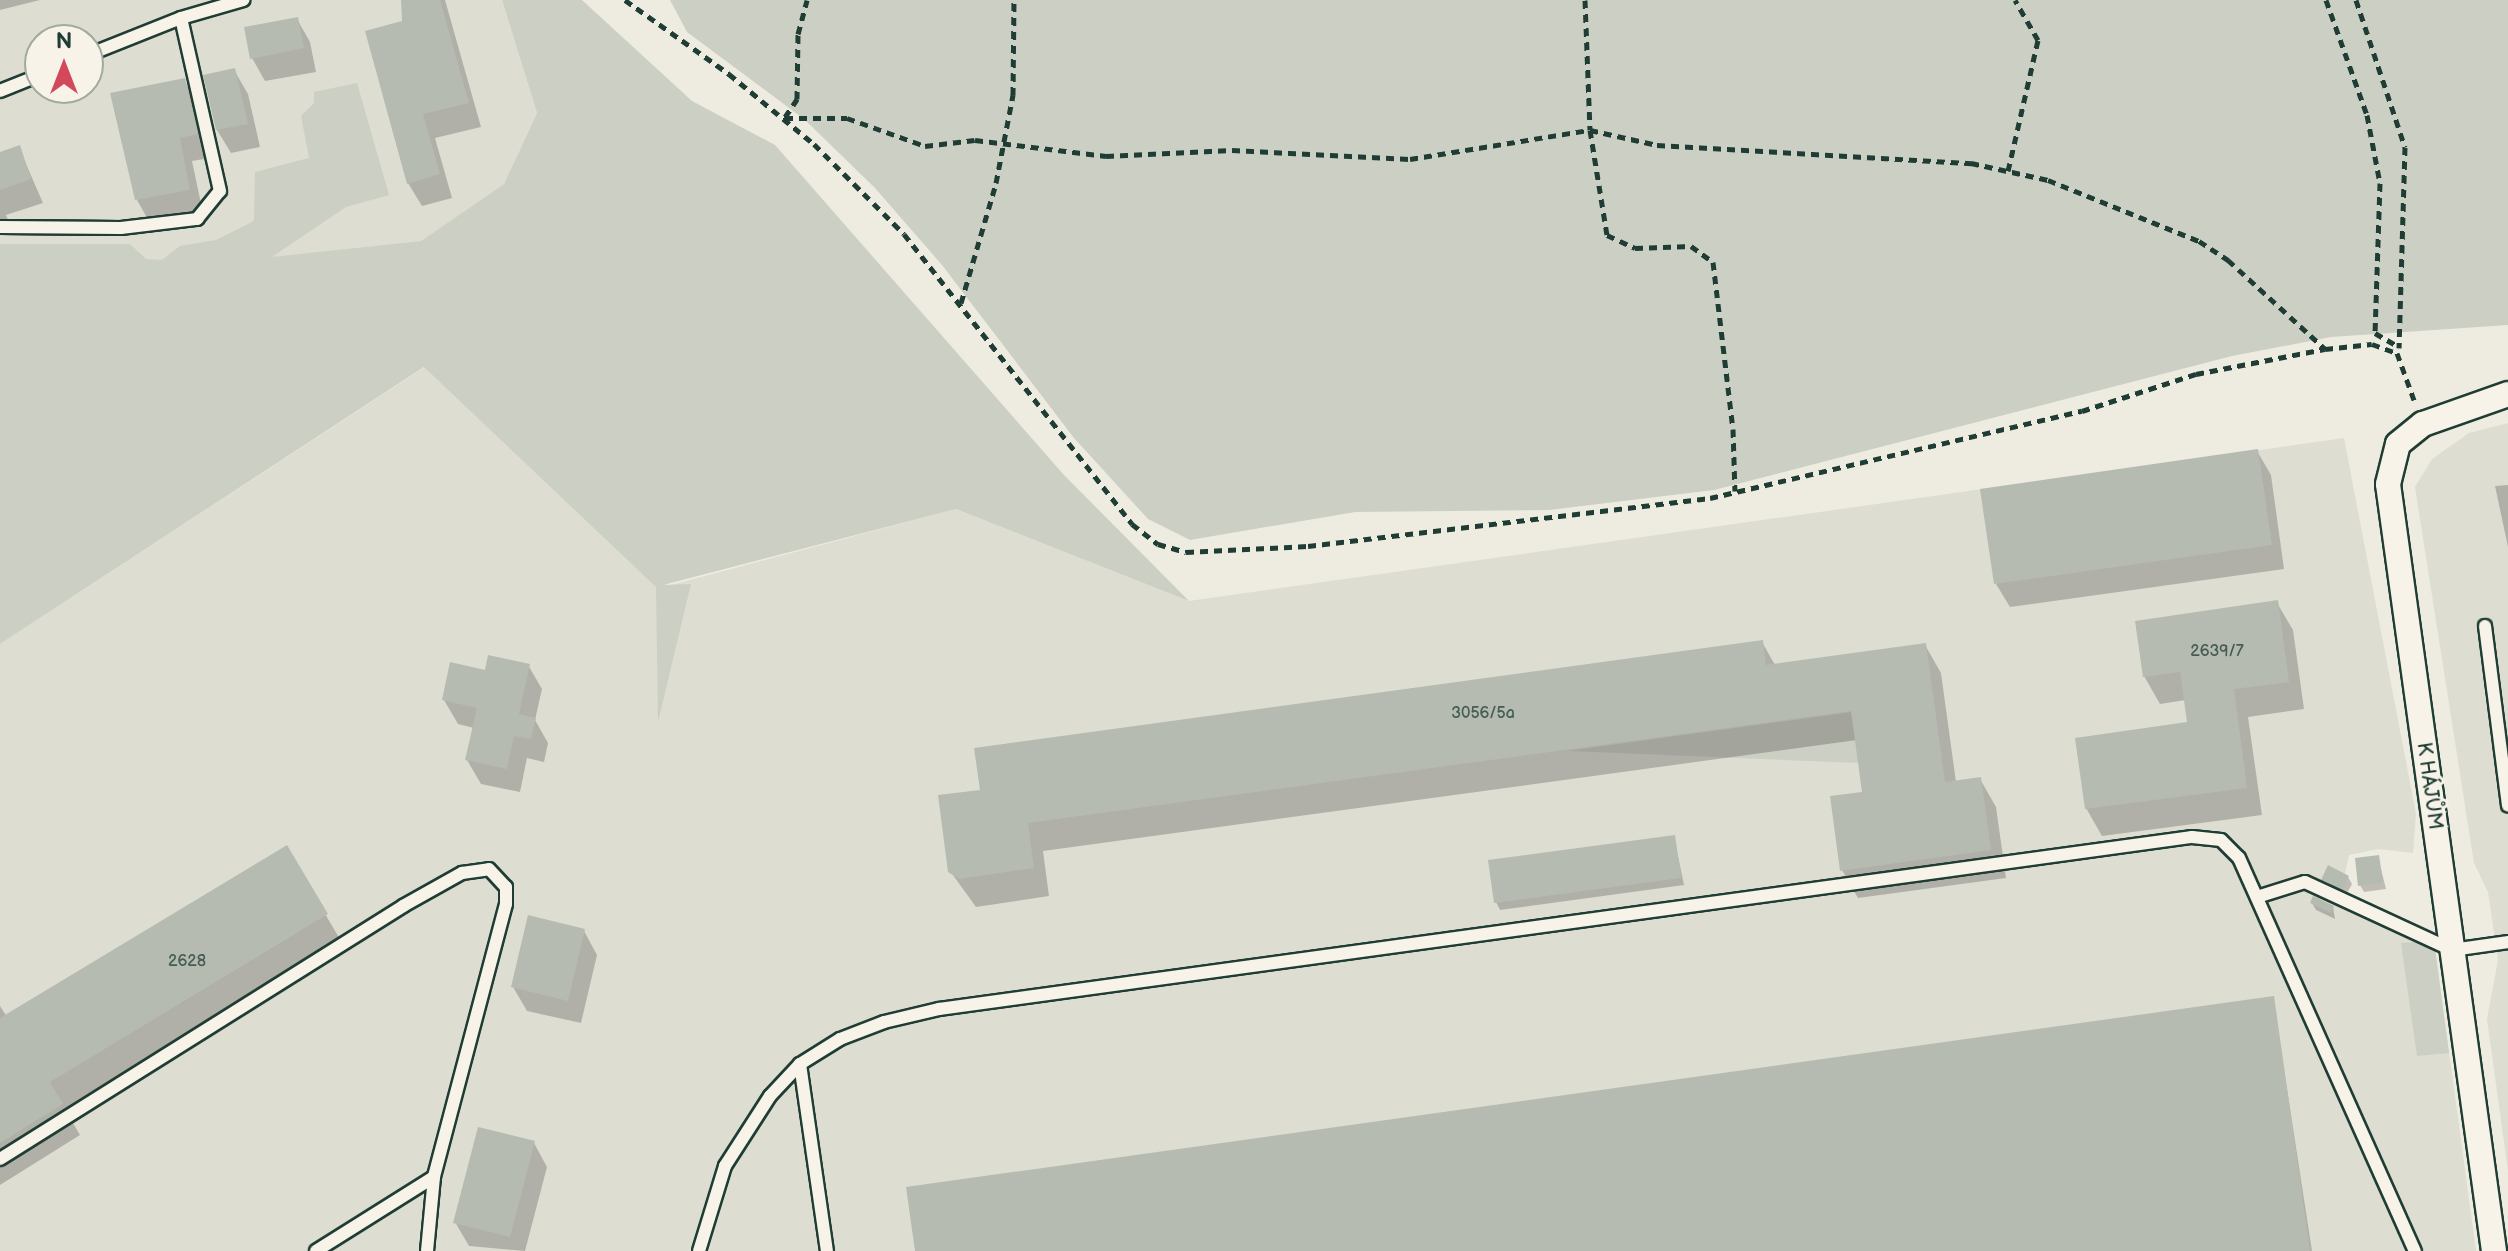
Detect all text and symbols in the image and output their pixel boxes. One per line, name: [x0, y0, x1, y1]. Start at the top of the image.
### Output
north arrow: [24, 24, 104, 104]
text: N: [56, 28, 72, 55]
house number: 2639/7: [2190, 642, 2244, 662]
house number: 3056/5a: [1451, 704, 1515, 724]
street label: K HÁJŮM: [2411, 741, 2447, 831]
house number: 2628: [168, 952, 206, 972]

